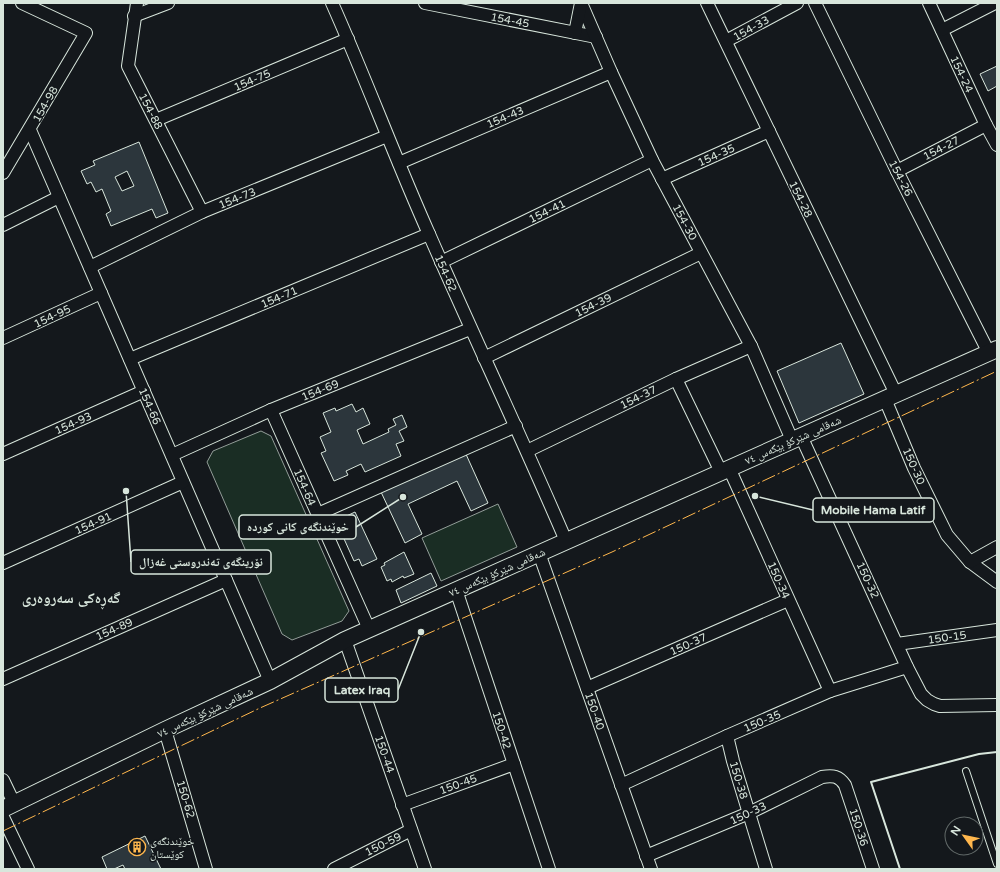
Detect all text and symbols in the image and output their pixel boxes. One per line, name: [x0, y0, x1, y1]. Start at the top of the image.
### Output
street label: 154-45: [489, 10, 530, 31]
street label: 154-33: [731, 13, 772, 44]
street label: 154-24: [947, 54, 976, 95]
street label: 154-75: [232, 67, 273, 94]
street label: 154-98: [30, 84, 61, 124]
street label: 154-88: [136, 91, 165, 132]
street label: 154-43: [485, 104, 526, 131]
street label: 154-27: [921, 134, 962, 163]
street label: 154-35: [696, 142, 737, 169]
street label: 154-26: [886, 158, 915, 199]
street label: 154-28: [786, 179, 815, 220]
street label: 154-73: [217, 185, 258, 212]
street label: 154-41: [527, 197, 568, 226]
street label: 154-30: [670, 202, 700, 243]
street label: 154-62: [432, 253, 459, 294]
street label: 154-71: [259, 284, 300, 311]
street label: 154-39: [573, 291, 614, 320]
street label: 154-95: [32, 302, 73, 331]
street label: 154-69: [300, 377, 341, 404]
street label: 154-37: [618, 383, 659, 412]
street label: 154-66: [136, 386, 163, 427]
street label: 154-93: [53, 410, 94, 437]
street label: شەقامی شێرکۆ بێکەس ٧٤: [743, 413, 843, 468]
street label: 150-30: [900, 446, 927, 487]
street label: 154-64: [291, 467, 318, 508]
callout: Mobile Hama Latif: [813, 498, 934, 522]
text: Mobile Hama Latif: [821, 503, 926, 517]
street label: 154-91: [73, 510, 114, 537]
callout: خوێندنگەی کانی کوردە: [239, 515, 356, 539]
text: خوێندنگەی کانی کوردە: [247, 520, 349, 535]
street label: شەقامی شێرکۆ بێکەس ٧٤: [447, 545, 547, 600]
callout: نۆرینگەی تەندروستی غەزال: [131, 550, 271, 574]
text: نۆرینگەی تەندروستی غەزال: [139, 555, 263, 570]
street label: 150-34: [765, 560, 792, 601]
street label: 150-32: [853, 560, 882, 601]
district label: گەڕەکی سەروەری: [22, 589, 121, 610]
street label: 154-89: [94, 616, 135, 643]
street label: 150-15: [927, 628, 967, 647]
street label: 150-37: [668, 631, 709, 658]
callout: Latex Iraq: [325, 678, 398, 702]
text: Latex Iraq: [334, 683, 390, 698]
street label: شەقامی شێرکۆ بێکەس ٧٤: [155, 685, 255, 740]
street label: 150-40: [582, 691, 607, 732]
street label: 150-35: [742, 708, 783, 735]
street label: 150-42: [489, 710, 514, 751]
street label: 150-44: [372, 734, 397, 775]
street label: 150-38: [727, 760, 750, 801]
street label: 150-45: [438, 772, 479, 797]
street label: 150-62: [174, 779, 197, 820]
street label: 150-33: [728, 799, 769, 828]
street label: 150-36: [846, 807, 871, 848]
north arrow: [944, 816, 984, 856]
text: N: [948, 824, 964, 838]
street label: 150-59: [363, 830, 404, 859]
place label: خوێندنگەی کوێستان: [150, 835, 194, 861]
building icon: خوێندنگەی کوێستان: [127, 837, 147, 857]

